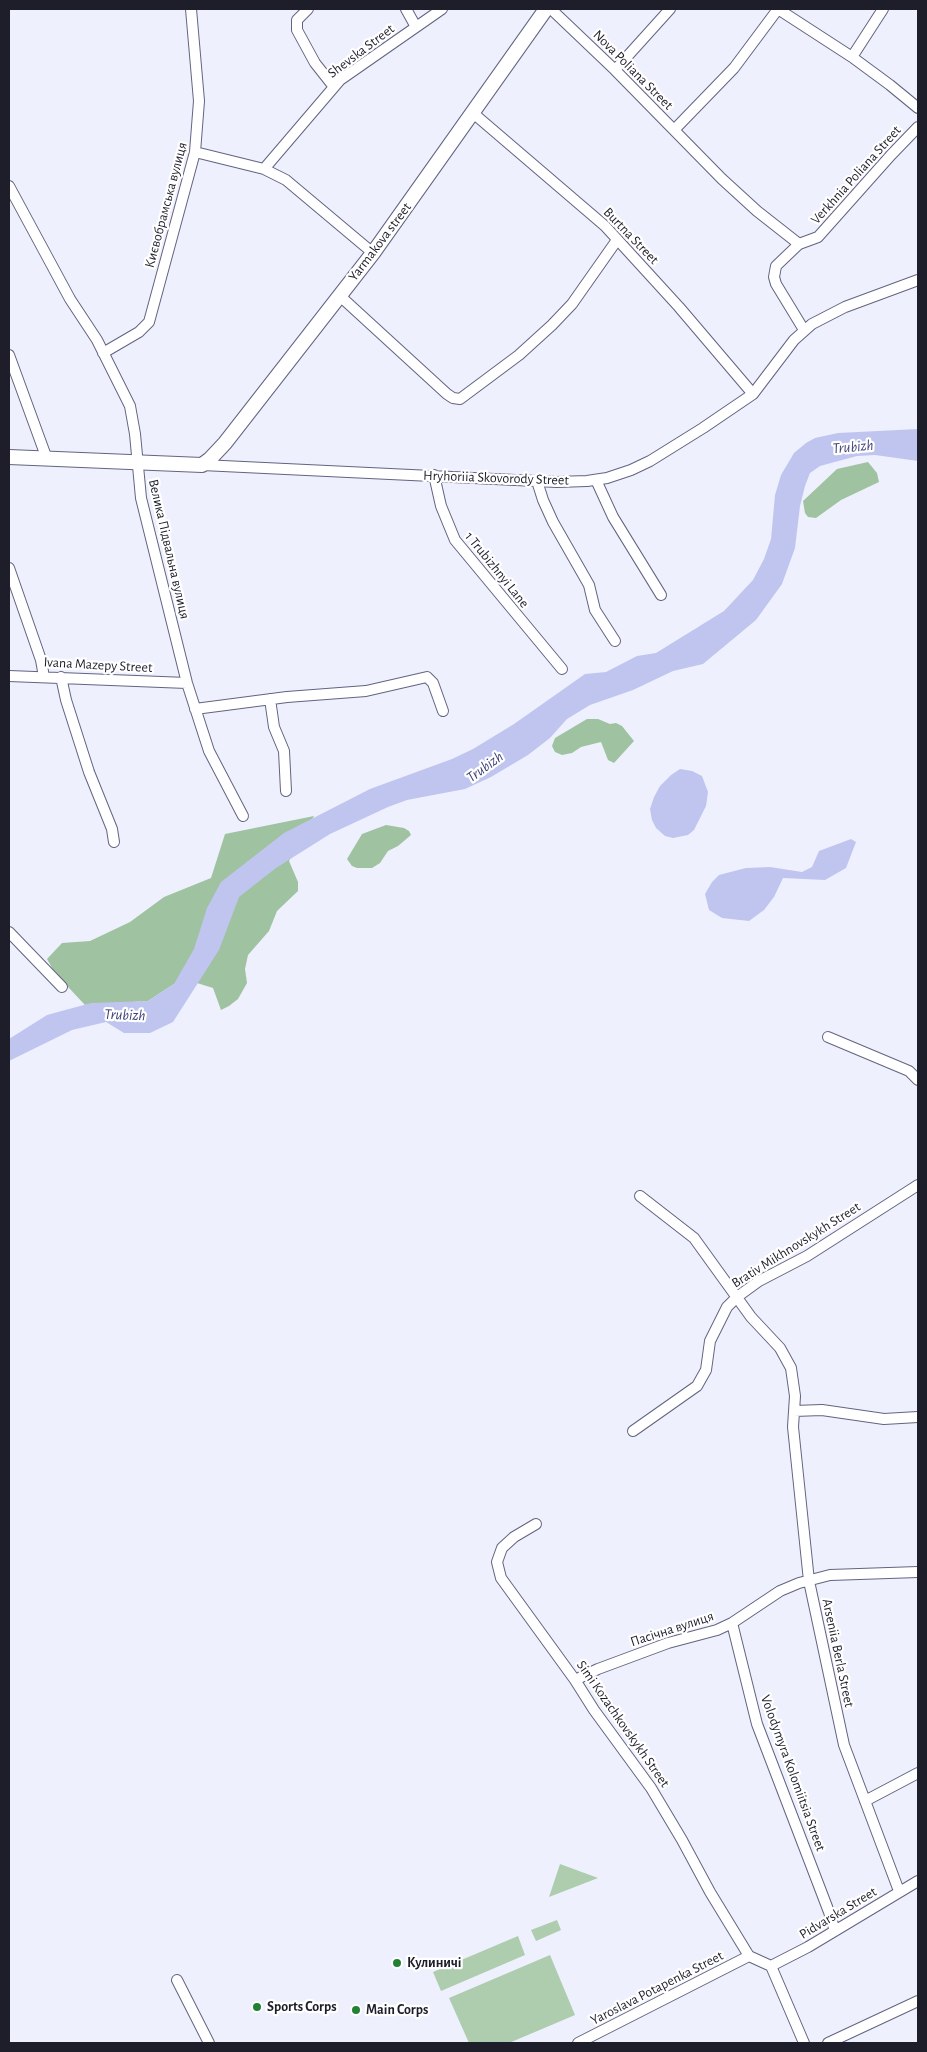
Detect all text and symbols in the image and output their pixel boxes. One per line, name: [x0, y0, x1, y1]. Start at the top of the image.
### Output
street label: Shevska Street: [324, 20, 398, 82]
street label: Nova Poliana Street: [590, 27, 676, 113]
street label: Verkhnia Poliana Street: [807, 122, 905, 228]
street label: Києвобрамська вулиця: [141, 140, 191, 270]
street label: Yarmakova street: [345, 199, 415, 285]
street label: Burtna Street: [600, 204, 662, 268]
water label: Trubizh: [832, 436, 874, 458]
street label: Hryhoriia Skovorody Street: [423, 467, 569, 489]
street label: Велика Підвальна вулиця: [145, 477, 193, 621]
street label: 1 Trubizhnyi Lane: [461, 529, 533, 611]
street label: Ivana Mazepy Street: [43, 654, 153, 676]
water label: Trubizh: [463, 748, 507, 786]
water label: Trubizh: [104, 1005, 146, 1025]
street label: Brativ Mikhnovskykh Street: [729, 1199, 863, 1291]
street label: Arseniia Berla Street: [818, 1597, 858, 1709]
street label: Пасічна вулиця: [628, 1608, 716, 1650]
street label: Simi Kozachkovskykh Street: [573, 1657, 673, 1791]
street label: Volodymyra Kolomiitsia Street: [757, 1693, 829, 1853]
street label: Pidvarska Street: [796, 1883, 880, 1943]
street label: Yaroslava Potapenka Street: [588, 1947, 726, 2029]
place label: Кулиничі: [407, 1955, 461, 1971]
marker: Кулиничі: [391, 1957, 403, 1969]
place label: Sports Corps: [267, 1999, 337, 2015]
marker: Sports Corps: [251, 2001, 263, 2013]
place label: Main Corps: [366, 2002, 428, 2018]
marker: Main Corps: [350, 2004, 362, 2016]

